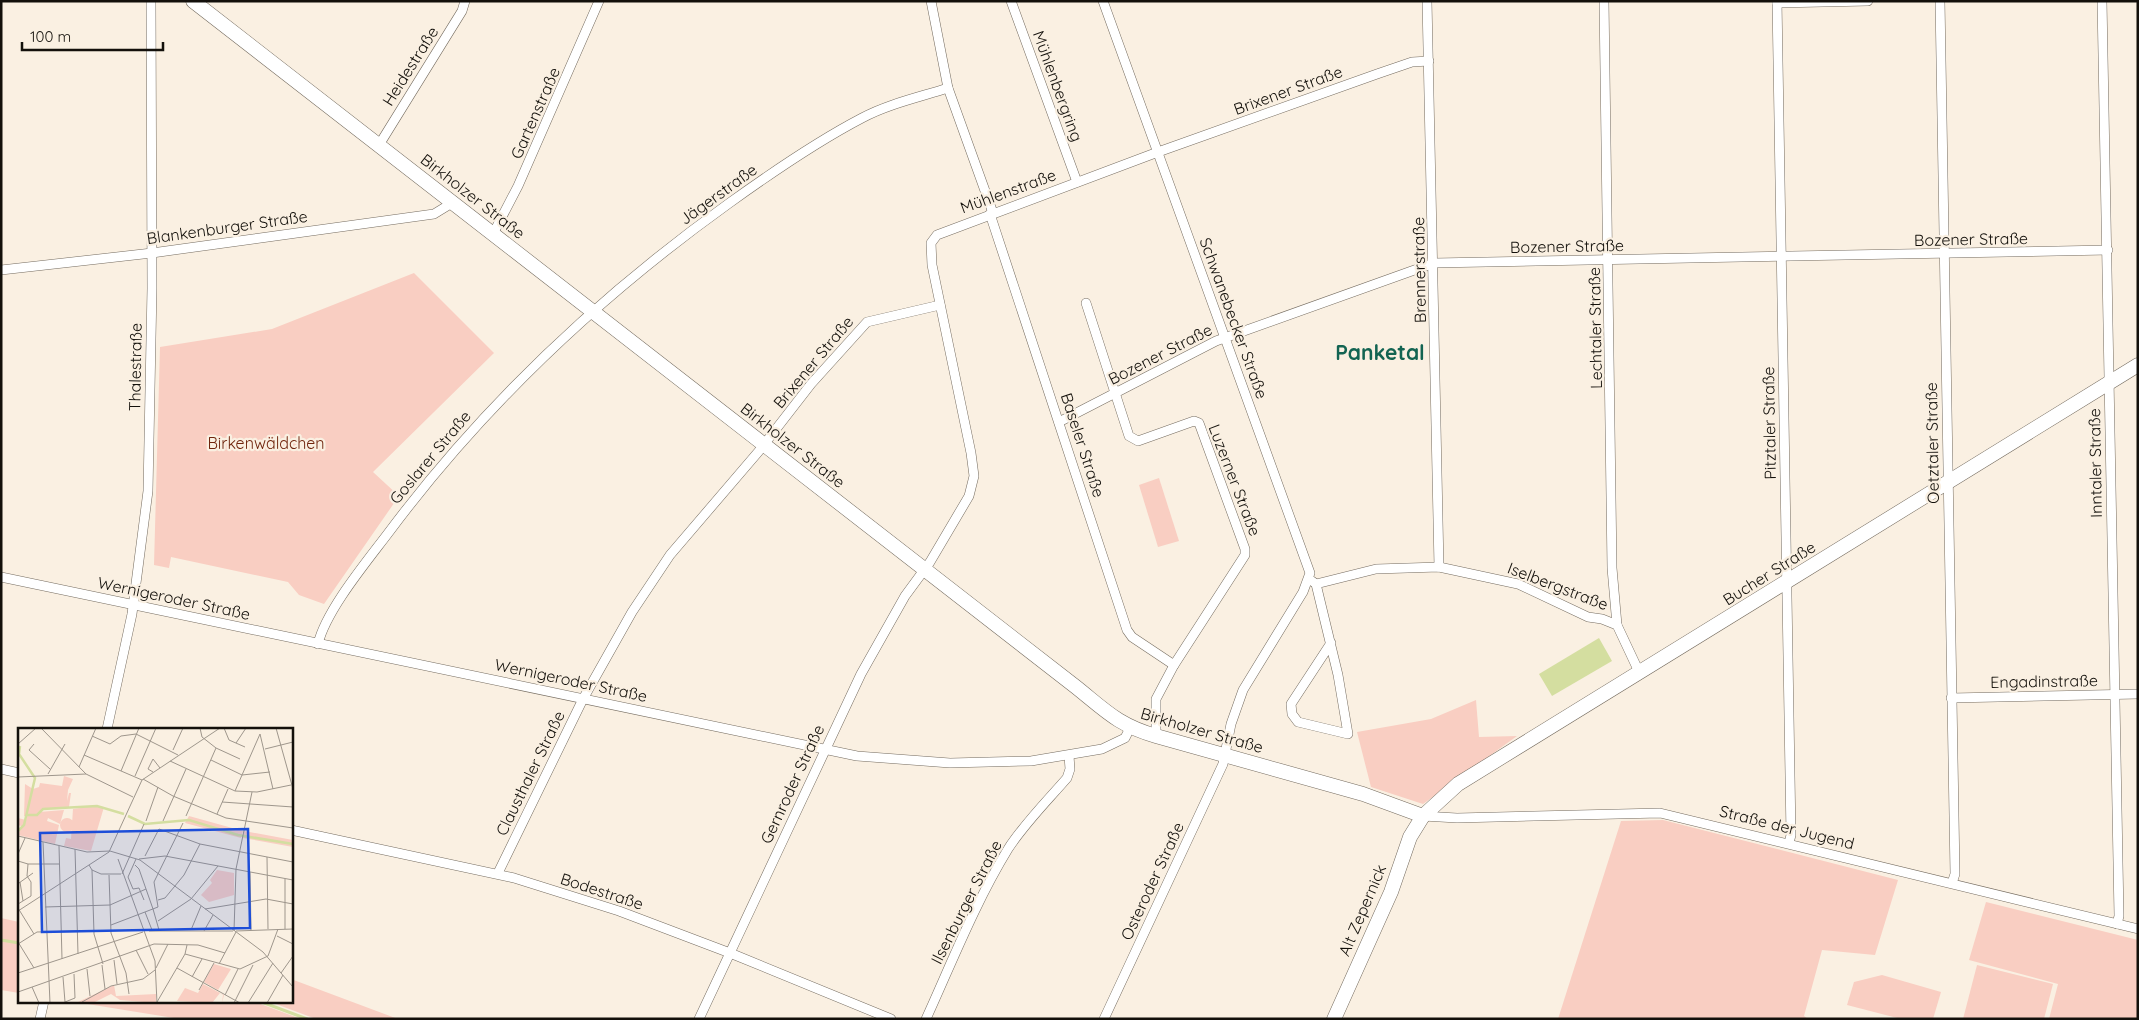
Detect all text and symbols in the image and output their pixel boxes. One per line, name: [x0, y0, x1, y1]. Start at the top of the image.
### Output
scale bar: [22, 20, 164, 52]
street label: Heidestraße: [378, 23, 442, 109]
text: 100 m: [30, 27, 71, 46]
street label: Mühlenbergring: [1029, 28, 1087, 144]
street label: Brixener Straße: [1231, 61, 1345, 119]
street label: Gartenstraße: [506, 64, 564, 162]
street label: Birkholzer Straße: [417, 149, 529, 243]
street label: Jägerstraße: [675, 159, 761, 229]
street label: Mühlenstraße: [957, 164, 1059, 218]
street label: Blankenburger Straße: [145, 206, 309, 248]
street label: Brennerstraße: [1408, 217, 1430, 323]
street label: Bozener Straße: [1914, 228, 2028, 250]
street label: Schwanebecker Straße: [1196, 235, 1272, 401]
street label: Bozener Straße: [1510, 235, 1624, 257]
street label: Lechtaler Straße: [1584, 267, 1606, 389]
street label: Brixener Straße: [769, 312, 857, 412]
street label: Bozener Straße: [1105, 319, 1215, 389]
street label: Thalestraße: [124, 323, 146, 411]
district label: Panketal: [1335, 339, 1425, 365]
street label: Pitztaler Straße: [1758, 366, 1780, 480]
street label: Oetztaler Straße: [1921, 382, 1943, 504]
street label: Baseler Straße: [1057, 390, 1109, 500]
street label: Birkholzer Straße: [737, 398, 849, 492]
street label: Goslarer Straße: [385, 406, 475, 508]
street label: Inntaler Straße: [2084, 408, 2106, 518]
street label: Luzerner Straße: [1205, 421, 1265, 539]
park label: Birkenwäldchen: [207, 433, 325, 453]
street label: Bucher Straße: [1719, 537, 1819, 609]
street label: Iselbergstraße: [1505, 558, 1611, 614]
street label: Wernigeroder Straße: [96, 572, 252, 624]
street label: Wernigeroder Straße: [493, 654, 649, 706]
street label: Engadinstraße: [1990, 670, 2098, 692]
street label: Birkholzer Straße: [1138, 703, 1266, 757]
street label: Clausthaler Straße: [491, 707, 569, 839]
street label: Gernroder Straße: [756, 721, 828, 847]
inset map: [18, 728, 292, 1002]
street label: Straße der Jugend: [1718, 801, 1856, 853]
street label: Osteroder Straße: [1116, 819, 1188, 943]
street label: Ilsenburger Straße: [926, 837, 1006, 967]
street label: Alt Zepernick: [1334, 861, 1390, 959]
street label: Bodestraße: [558, 868, 646, 914]

